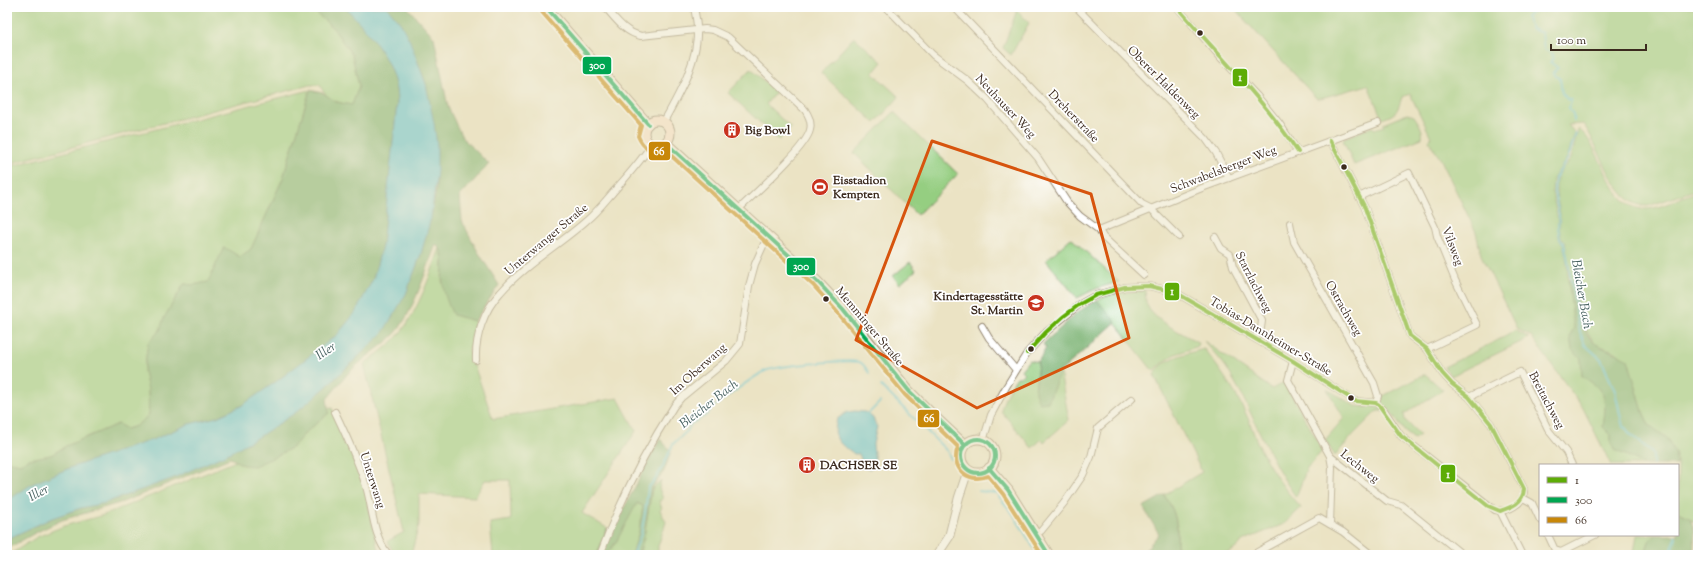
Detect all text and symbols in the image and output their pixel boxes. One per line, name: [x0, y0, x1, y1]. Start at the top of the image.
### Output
scale bar: [1551, 26, 1646, 52]
unlabelled marker: [1195, 28, 1205, 38]
text: 100 m: [1557, 32, 1586, 50]
street label: Oberer Haldenweg: [1123, 42, 1204, 123]
line badge: 300: [582, 56, 612, 75]
text: 300: [589, 58, 605, 74]
line badge: 1: [1232, 68, 1248, 87]
street label: Neuhauser Weg: [971, 70, 1040, 143]
text: 1: [1237, 70, 1242, 86]
street label: Dreherstraße: [1043, 86, 1103, 147]
building icon: Big Bowl: [722, 120, 742, 140]
place label: Big Bowl: [744, 122, 791, 140]
line badge: 66: [648, 141, 671, 161]
street label: Schwabelsberger Weg: [1168, 141, 1279, 199]
text: 66: [654, 144, 665, 160]
unlabelled marker: [1339, 162, 1349, 172]
place label: Eisstadion Kempten: [832, 172, 887, 204]
sports icon: Eisstadion Kempten: [810, 177, 830, 197]
street label: Unterwanger Straße: [501, 199, 593, 280]
street label: Vilsweg: [1436, 224, 1468, 269]
street label: Starzlachweg: [1230, 249, 1276, 316]
line badge: 300: [786, 257, 816, 276]
water label: Bleicher Bach: [1566, 258, 1596, 331]
text: 300: [793, 259, 809, 275]
street label: Ostrachweg: [1320, 277, 1366, 340]
line badge: 1: [1164, 282, 1180, 301]
street label: Memminger Straße: [831, 283, 908, 370]
text: 1: [1169, 284, 1174, 300]
place label: Kindertagesstätte St. Martin: [933, 288, 1024, 320]
school or university icon: Kindertagesstätte St. Martin: [1026, 293, 1046, 313]
street label: Tobias-Dannheimer-Straße: [1206, 293, 1336, 381]
unlabelled marker: [821, 294, 831, 304]
water label: Iller: [313, 338, 340, 365]
street label: Im Oberwang: [666, 339, 731, 400]
unlabelled marker: [1026, 344, 1036, 354]
street label: Breitachweg: [1523, 369, 1569, 433]
water label: Bleicher Bach: [676, 375, 743, 433]
unlabelled marker: [1346, 393, 1356, 403]
line badge: 66: [917, 409, 940, 428]
text: 66: [924, 411, 935, 427]
street label: Lechweg: [1336, 446, 1383, 488]
street label: Unterwang: [354, 450, 390, 511]
building icon: DACHSER SE: [797, 455, 817, 475]
place label: DACHSER SE: [819, 457, 898, 475]
line badge: 1: [1440, 464, 1456, 483]
legend: [1539, 464, 1679, 536]
text: 1: [1445, 467, 1450, 483]
text: 1: [1575, 472, 1579, 490]
water label: Iller: [26, 481, 53, 507]
text: 300: [1575, 492, 1592, 510]
text: 66: [1575, 512, 1587, 530]

